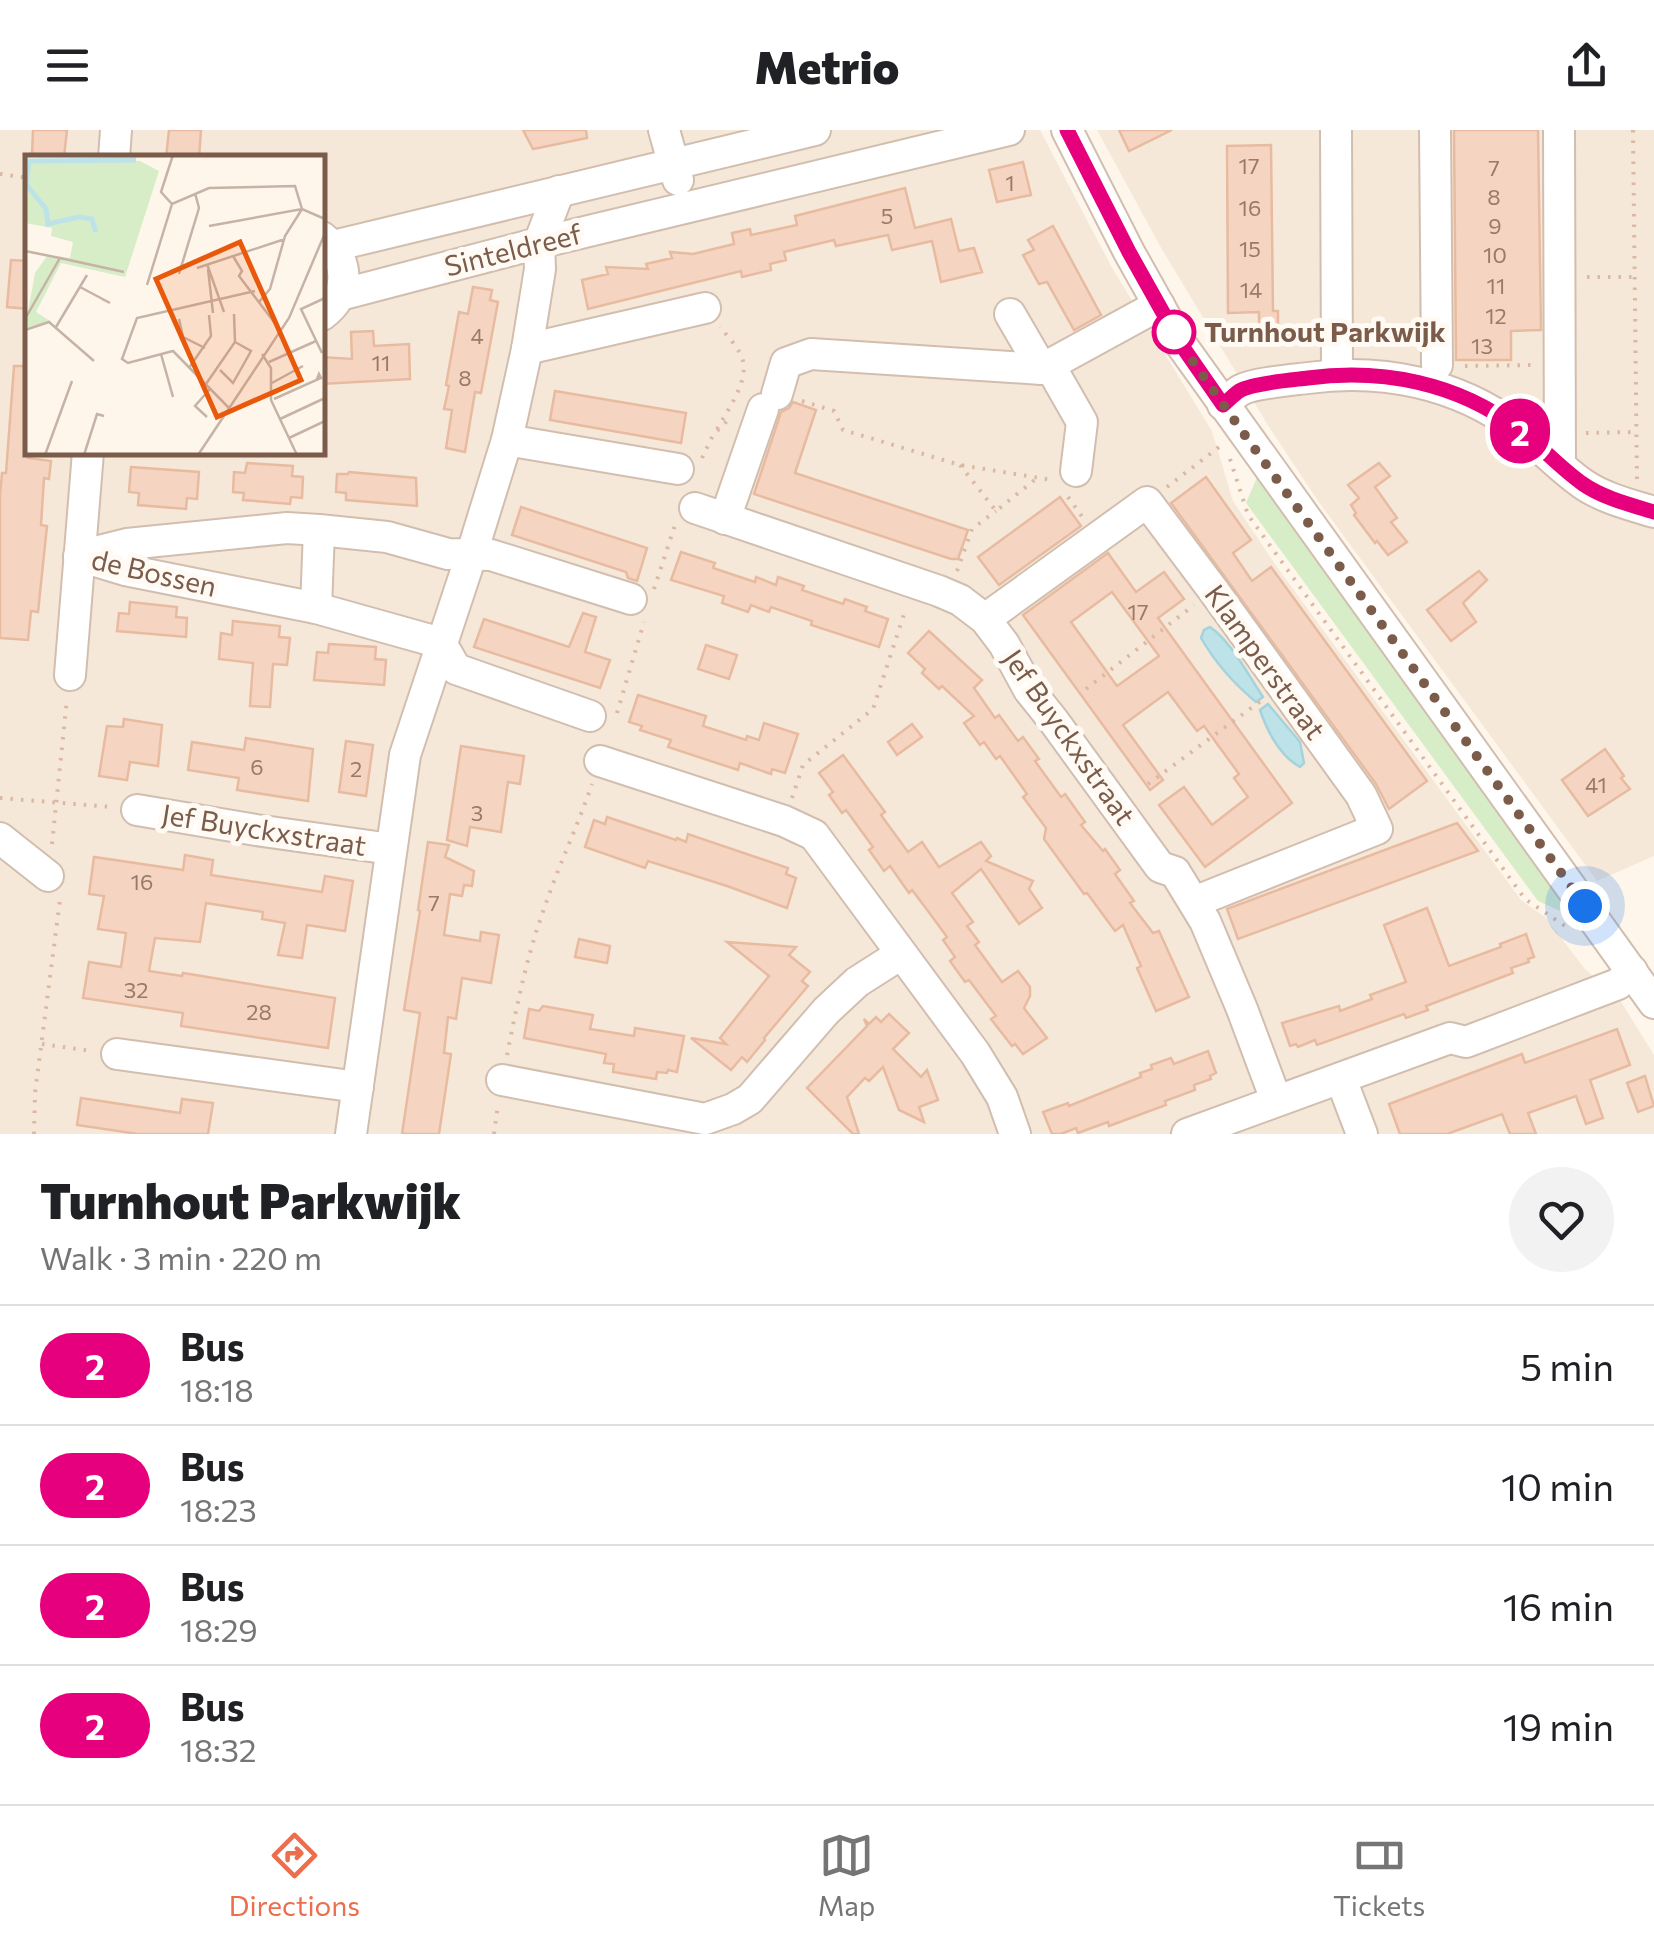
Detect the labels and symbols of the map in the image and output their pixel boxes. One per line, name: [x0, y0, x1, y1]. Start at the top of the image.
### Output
house number: 17: [1238, 152, 1260, 179]
house number: 7: [1488, 154, 1500, 181]
inset map: [25, 155, 325, 455]
house number: 1: [1005, 169, 1015, 196]
house number: 8: [1487, 183, 1501, 210]
house number: 16: [1239, 194, 1261, 221]
house number: 5: [881, 202, 893, 229]
house number: 9: [1488, 212, 1502, 239]
street label: Sinteldreef: [441, 216, 585, 282]
house number: 15: [1239, 235, 1261, 262]
house number: 10: [1483, 241, 1507, 268]
house number: 11: [1487, 272, 1505, 299]
house number: 14: [1240, 276, 1262, 303]
house number: 12: [1485, 302, 1507, 329]
marker: Turnhout Parkwijk: [1153, 311, 1195, 353]
place label: Turnhout Parkwijk: [1204, 314, 1446, 348]
house number: 4: [470, 322, 484, 349]
house number: 13: [1471, 332, 1493, 359]
house number: 11: [372, 349, 390, 376]
house number: 8: [458, 364, 472, 391]
line badge: 2: [1488, 398, 1552, 464]
street label: de Bossen: [88, 541, 220, 603]
street label: Klamperstraat: [1198, 577, 1333, 745]
house number: 17: [1127, 598, 1149, 625]
street label: Jef Buyckxstraat: [997, 642, 1143, 831]
house number: 6: [250, 753, 264, 780]
house number: 2: [350, 755, 362, 782]
house number: 41: [1585, 771, 1607, 798]
street label: Jef Buyckxstraat: [159, 796, 369, 862]
house number: 3: [471, 799, 483, 826]
house number: 16: [131, 868, 153, 895]
your location: [1560, 881, 1610, 931]
house number: 7: [428, 889, 440, 916]
house number: 32: [124, 976, 148, 1003]
house number: 28: [246, 998, 272, 1025]

